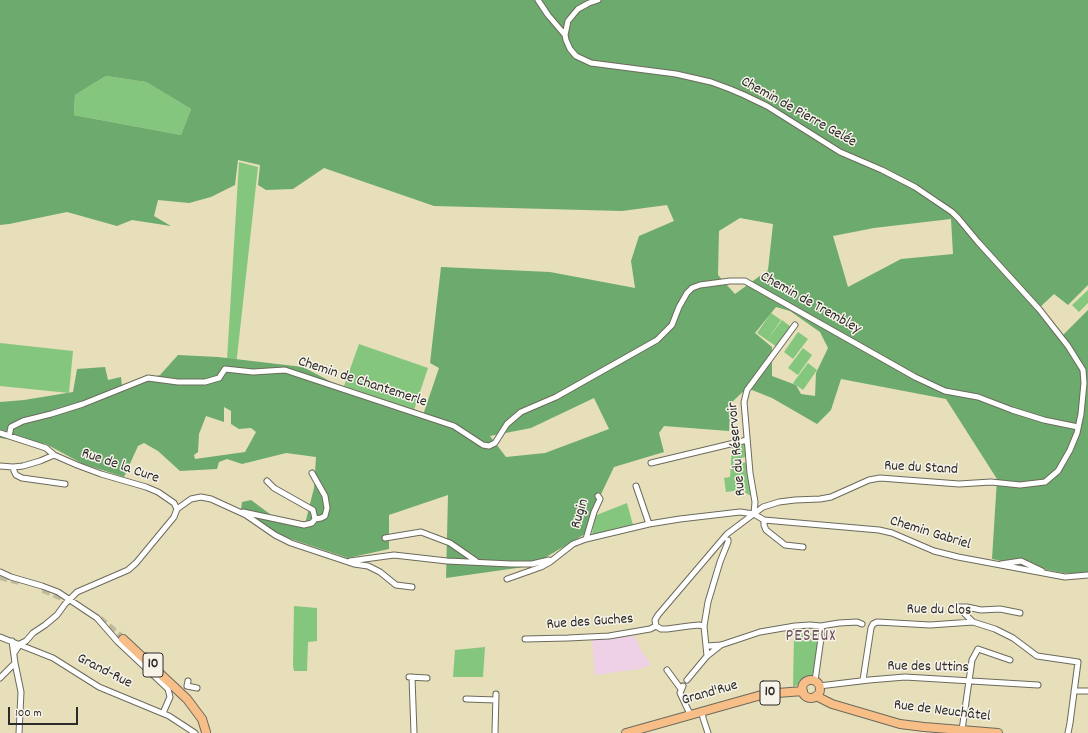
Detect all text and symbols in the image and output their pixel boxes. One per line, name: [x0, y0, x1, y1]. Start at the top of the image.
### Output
street label: Chemin de Pierre Gelée: [737, 74, 859, 152]
street label: Chemin de Trembley: [756, 269, 864, 339]
street label: Chemin de Chantemerle: [295, 354, 429, 412]
street label: Rue du Réservoir: [725, 401, 751, 497]
street label: Rue de la Cure: [79, 445, 161, 489]
street label: Rue du Stand: [884, 458, 958, 480]
street label: Rugin: [568, 497, 594, 531]
street label: Chemin Gabriel: [887, 513, 973, 555]
street label: Rue du Clos: [906, 601, 972, 621]
street label: Rue des Guches: [546, 611, 634, 635]
district label: PESEUX: [786, 628, 836, 648]
street label: Grand-Rue: [73, 650, 135, 694]
road number: 10: [143, 653, 163, 677]
street label: Rue des Uttins: [887, 658, 969, 678]
street label: Grand'Rue: [680, 677, 740, 711]
road number: 10: [760, 681, 780, 705]
street label: Rue de Neuchâtel: [893, 697, 991, 727]
scale bar: [10, 699, 80, 725]
text: 100 m: [15, 705, 42, 722]

